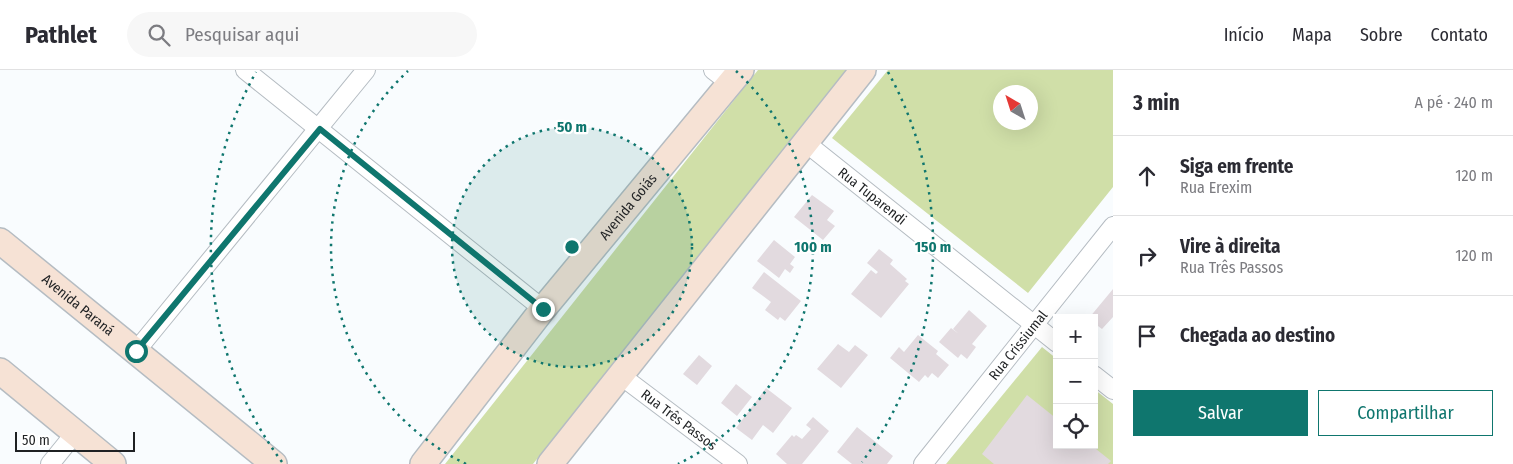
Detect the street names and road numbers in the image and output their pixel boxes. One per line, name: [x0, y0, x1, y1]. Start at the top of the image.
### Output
street label: Rua Tuparendi: [835, 164, 910, 228]
street label: Avenida Goiás: [596, 170, 660, 243]
street label: Avenida Paraná: [39, 270, 118, 339]
street label: Rua Crissiumal: [985, 307, 1051, 383]
street label: Rua Três Passos: [638, 386, 720, 454]

